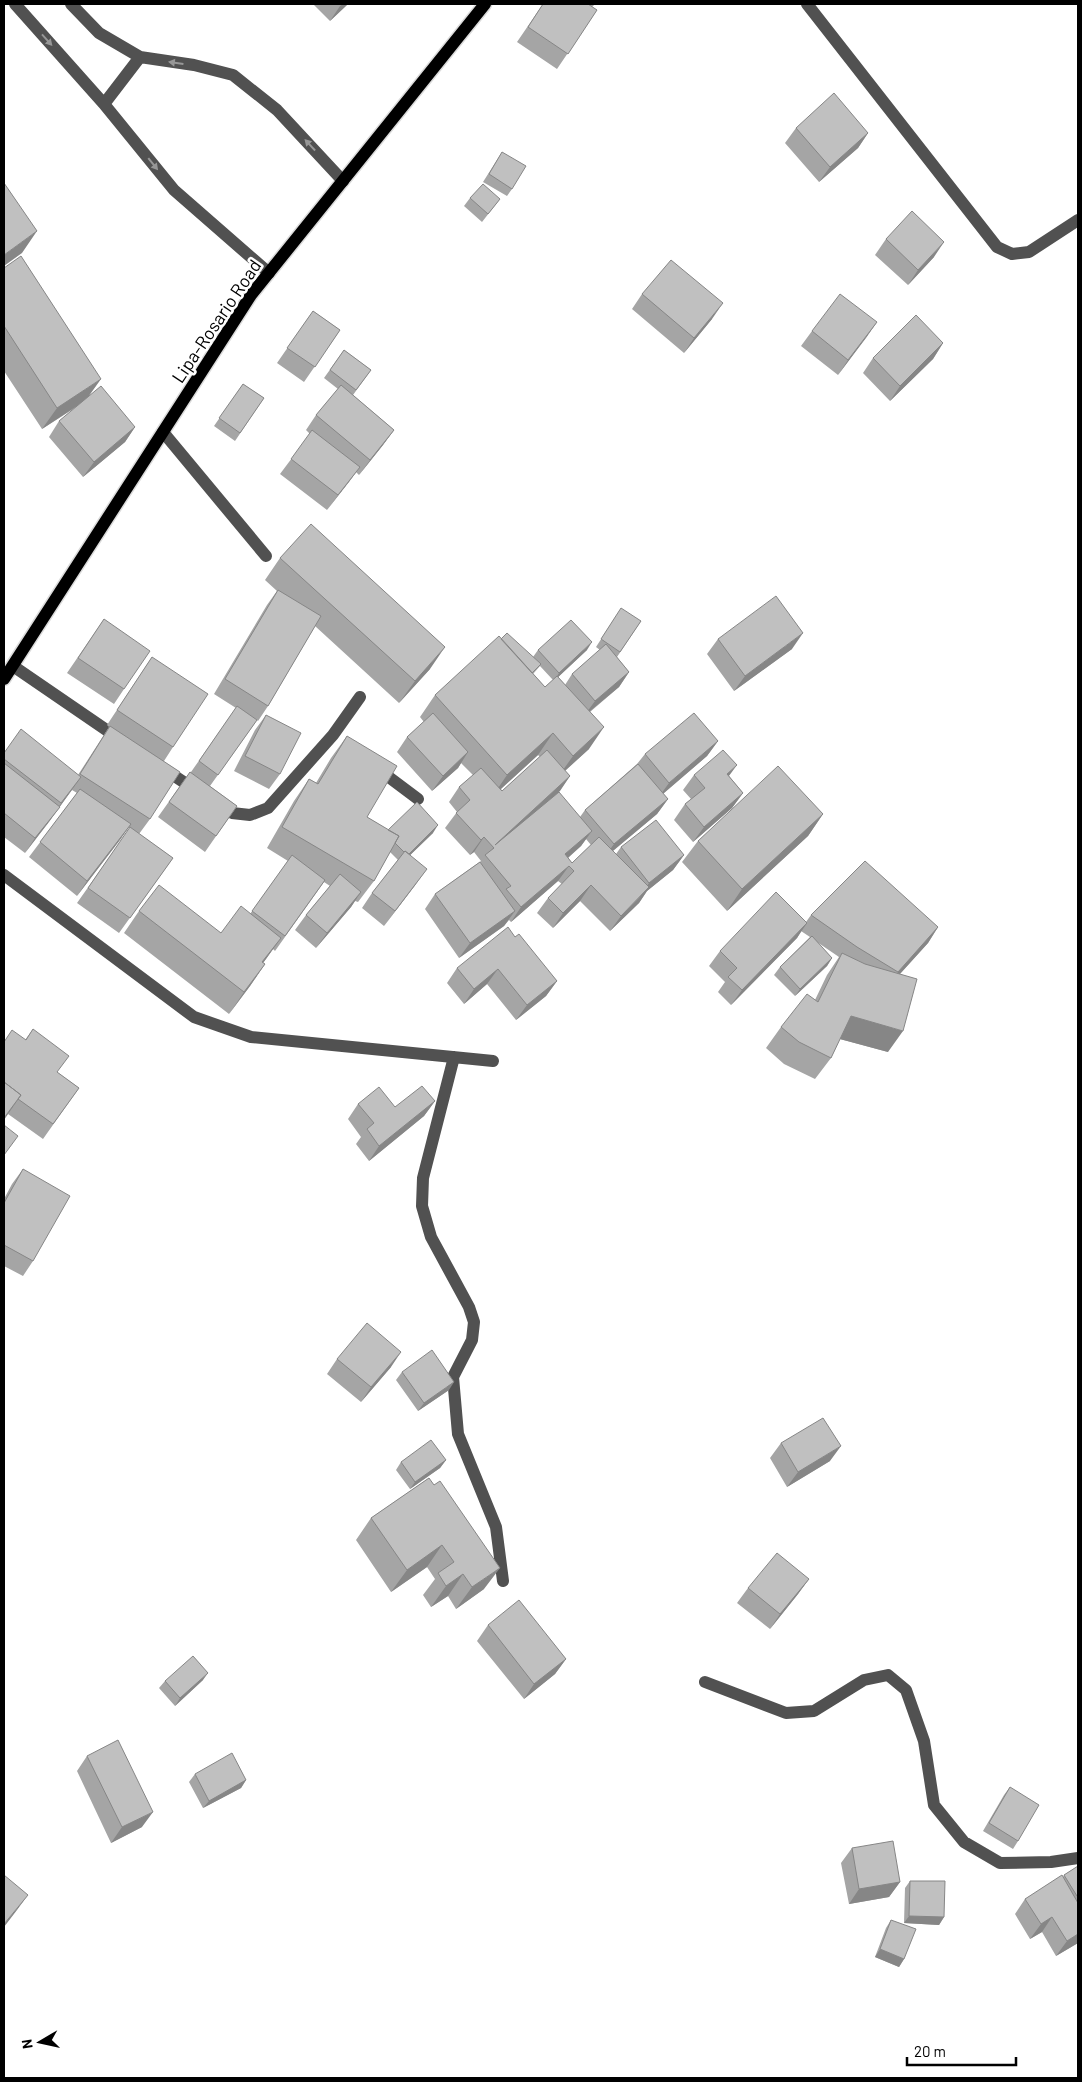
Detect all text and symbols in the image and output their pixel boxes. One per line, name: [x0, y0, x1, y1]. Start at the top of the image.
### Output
one-way arrow: [42, 34, 53, 47]
one-way arrow: [168, 58, 184, 66]
one-way arrow: [304, 140, 316, 152]
one-way arrow: [147, 157, 158, 170]
street label: Lipa-Rosario Road: [167, 255, 265, 387]
north arrow: [15, 2017, 65, 2067]
scale bar: [907, 2034, 1016, 2066]
text: N: [18, 2038, 36, 2050]
text: 20 m: [914, 2042, 946, 2060]

